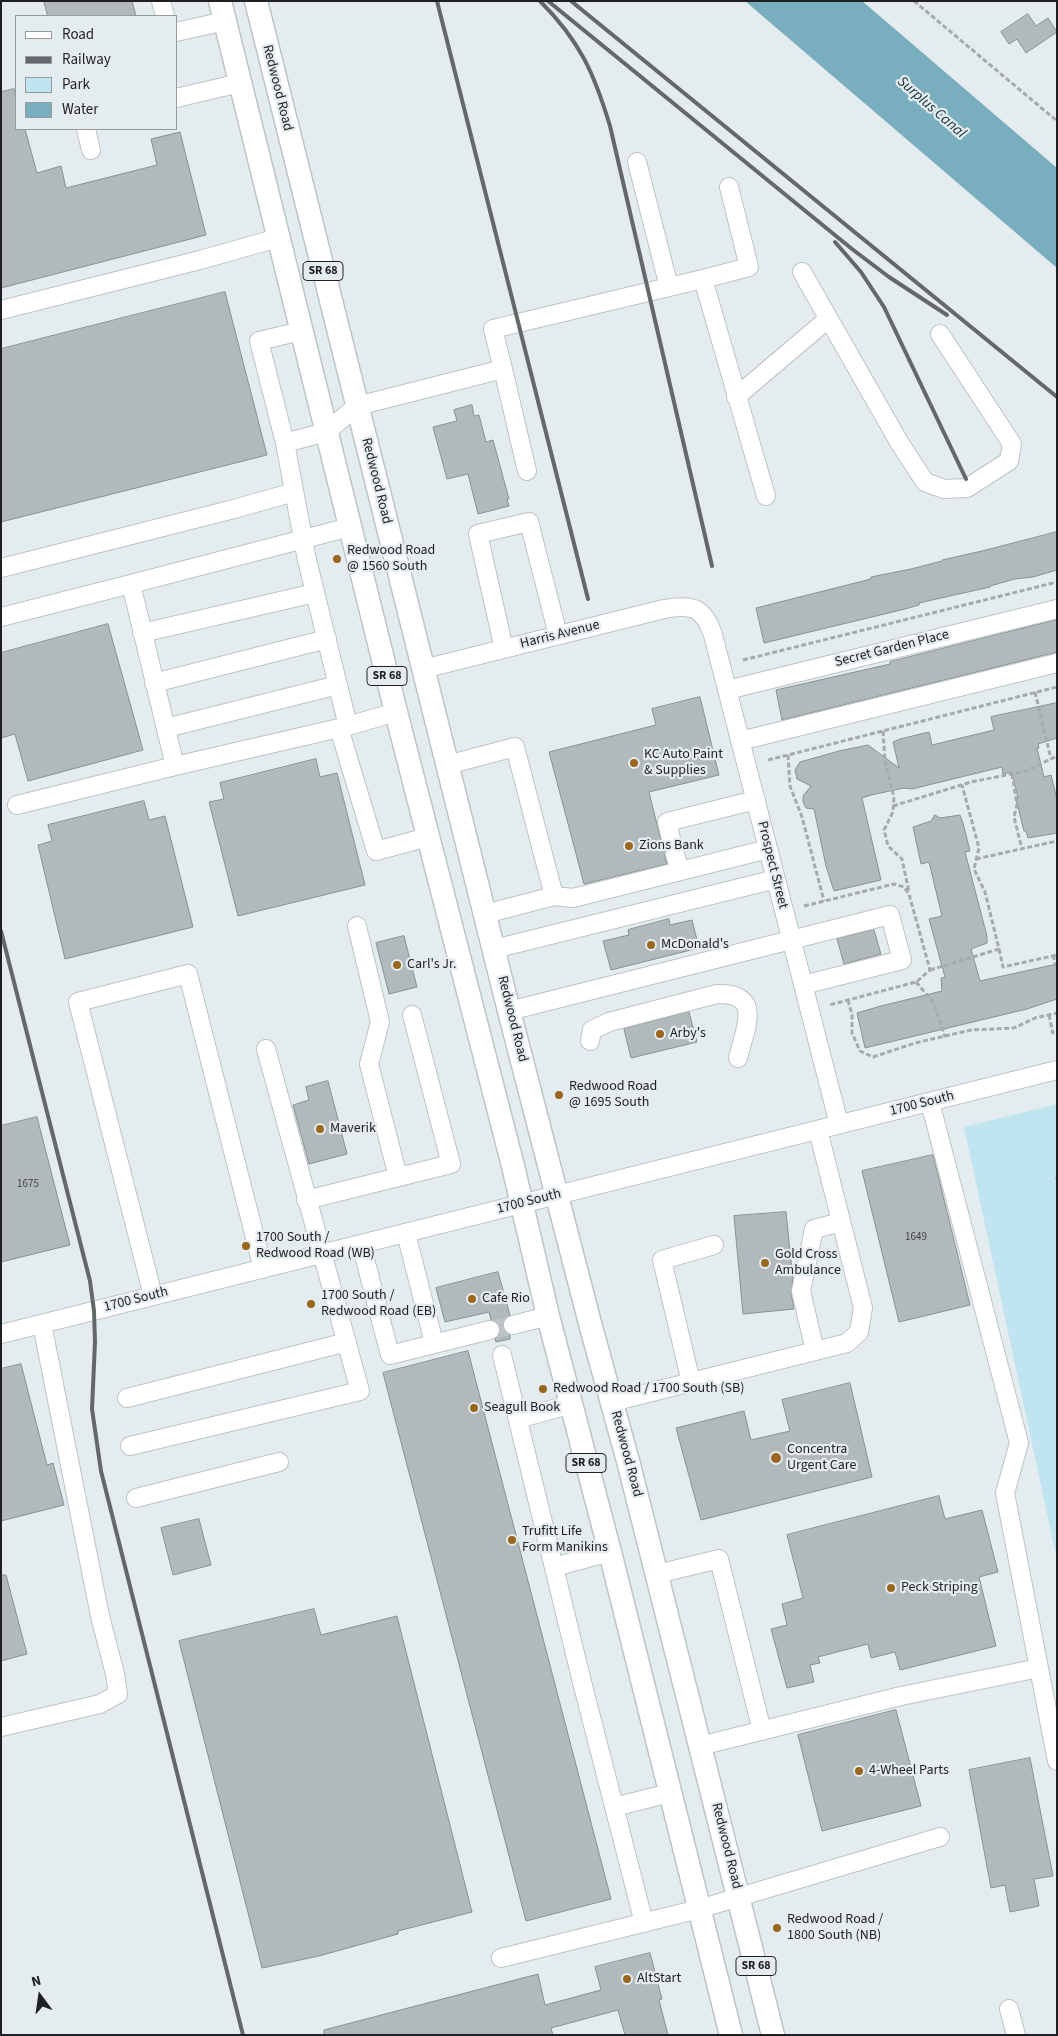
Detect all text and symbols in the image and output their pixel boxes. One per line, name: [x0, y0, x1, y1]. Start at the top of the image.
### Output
legend: [15, 15, 178, 130]
text: Road: [62, 24, 94, 45]
street label: Redwood Road: [258, 43, 296, 133]
text: Railway: [62, 49, 111, 70]
water label: Surplus Canal: [893, 73, 969, 143]
text: Park: [62, 74, 90, 95]
text: Water: [62, 99, 98, 120]
road number: SR 68: [303, 262, 343, 280]
street label: Redwood Road: [357, 436, 395, 526]
place label: Redwood Road @ 1560 South: [347, 543, 435, 576]
marker: Redwood Road @ 1560 South: [331, 553, 343, 565]
street label: Harris Avenue: [519, 617, 601, 653]
street label: Secret Garden Place: [833, 627, 951, 671]
road number: SR 68: [367, 666, 407, 686]
place label: KC Auto Paint & Supplies: [644, 747, 723, 780]
marker: KC Auto Paint & Supplies: [628, 757, 640, 769]
street label: Prospect Street: [753, 819, 791, 911]
place label: Zions Bank: [639, 838, 704, 854]
marker: Zions Bank: [623, 840, 635, 852]
place label: McDonald's: [661, 937, 729, 953]
marker: McDonald's: [645, 939, 657, 951]
place label: Carl's Jr.: [407, 957, 457, 973]
marker: Carl's Jr.: [391, 959, 403, 971]
street label: Redwood Road: [493, 974, 531, 1064]
place label: Arby's: [670, 1026, 706, 1042]
marker: Arby's: [654, 1028, 666, 1040]
place label: Redwood Road @ 1695 South: [569, 1079, 657, 1112]
street label: 1700 South: [888, 1088, 956, 1120]
marker: Redwood Road @ 1695 South: [553, 1089, 565, 1101]
place label: Maverik: [330, 1121, 376, 1137]
marker: Maverik: [314, 1123, 326, 1135]
house number: 1675: [17, 1178, 39, 1192]
street label: 1700 South: [495, 1186, 563, 1218]
place label: 1700 South / Redwood Road (WB): [256, 1230, 375, 1262]
house number: 1649: [905, 1231, 927, 1245]
marker: 1700 South / Redwood Road (WB): [240, 1240, 252, 1252]
place label: Gold Cross Ambulance: [775, 1247, 841, 1280]
marker: Gold Cross Ambulance: [759, 1257, 771, 1269]
street label: 1700 South: [102, 1284, 170, 1316]
place label: 1700 South / Redwood Road (EB): [321, 1288, 436, 1320]
place label: Cafe Rio: [482, 1291, 530, 1307]
marker: Cafe Rio: [466, 1293, 478, 1305]
marker: 1700 South / Redwood Road (EB): [305, 1298, 317, 1310]
place label: Redwood Road / 1700 South (SB): [553, 1381, 744, 1397]
marker: Redwood Road / 1700 South (SB): [537, 1383, 549, 1395]
place label: Seagull Book: [484, 1400, 560, 1416]
marker: Seagull Book: [468, 1402, 480, 1414]
street label: Redwood Road: [606, 1409, 646, 1499]
place label: Concentra Urgent Care: [787, 1442, 856, 1474]
marker: Concentra Urgent Care: [769, 1451, 783, 1465]
road number: SR 68: [566, 1454, 606, 1472]
place label: Trufitt Life Form Manikins: [522, 1524, 608, 1556]
marker: Trufitt Life Form Manikins: [506, 1534, 518, 1546]
place label: Peck Striping: [901, 1580, 978, 1596]
marker: Peck Striping: [885, 1582, 897, 1594]
place label: 4-Wheel Parts: [869, 1763, 949, 1779]
marker: 4-Wheel Parts: [853, 1765, 865, 1777]
street label: Redwood Road: [707, 1801, 745, 1891]
place label: Redwood Road / 1800 South (NB): [787, 1912, 883, 1944]
marker: Redwood Road / 1800 South (NB): [771, 1922, 783, 1934]
road number: SR 68: [736, 1956, 776, 1975]
north arrow: [15, 1971, 65, 2021]
text: N: [29, 1971, 43, 1992]
place label: AltStart: [637, 1971, 681, 1987]
marker: AltStart: [621, 1973, 633, 1985]

